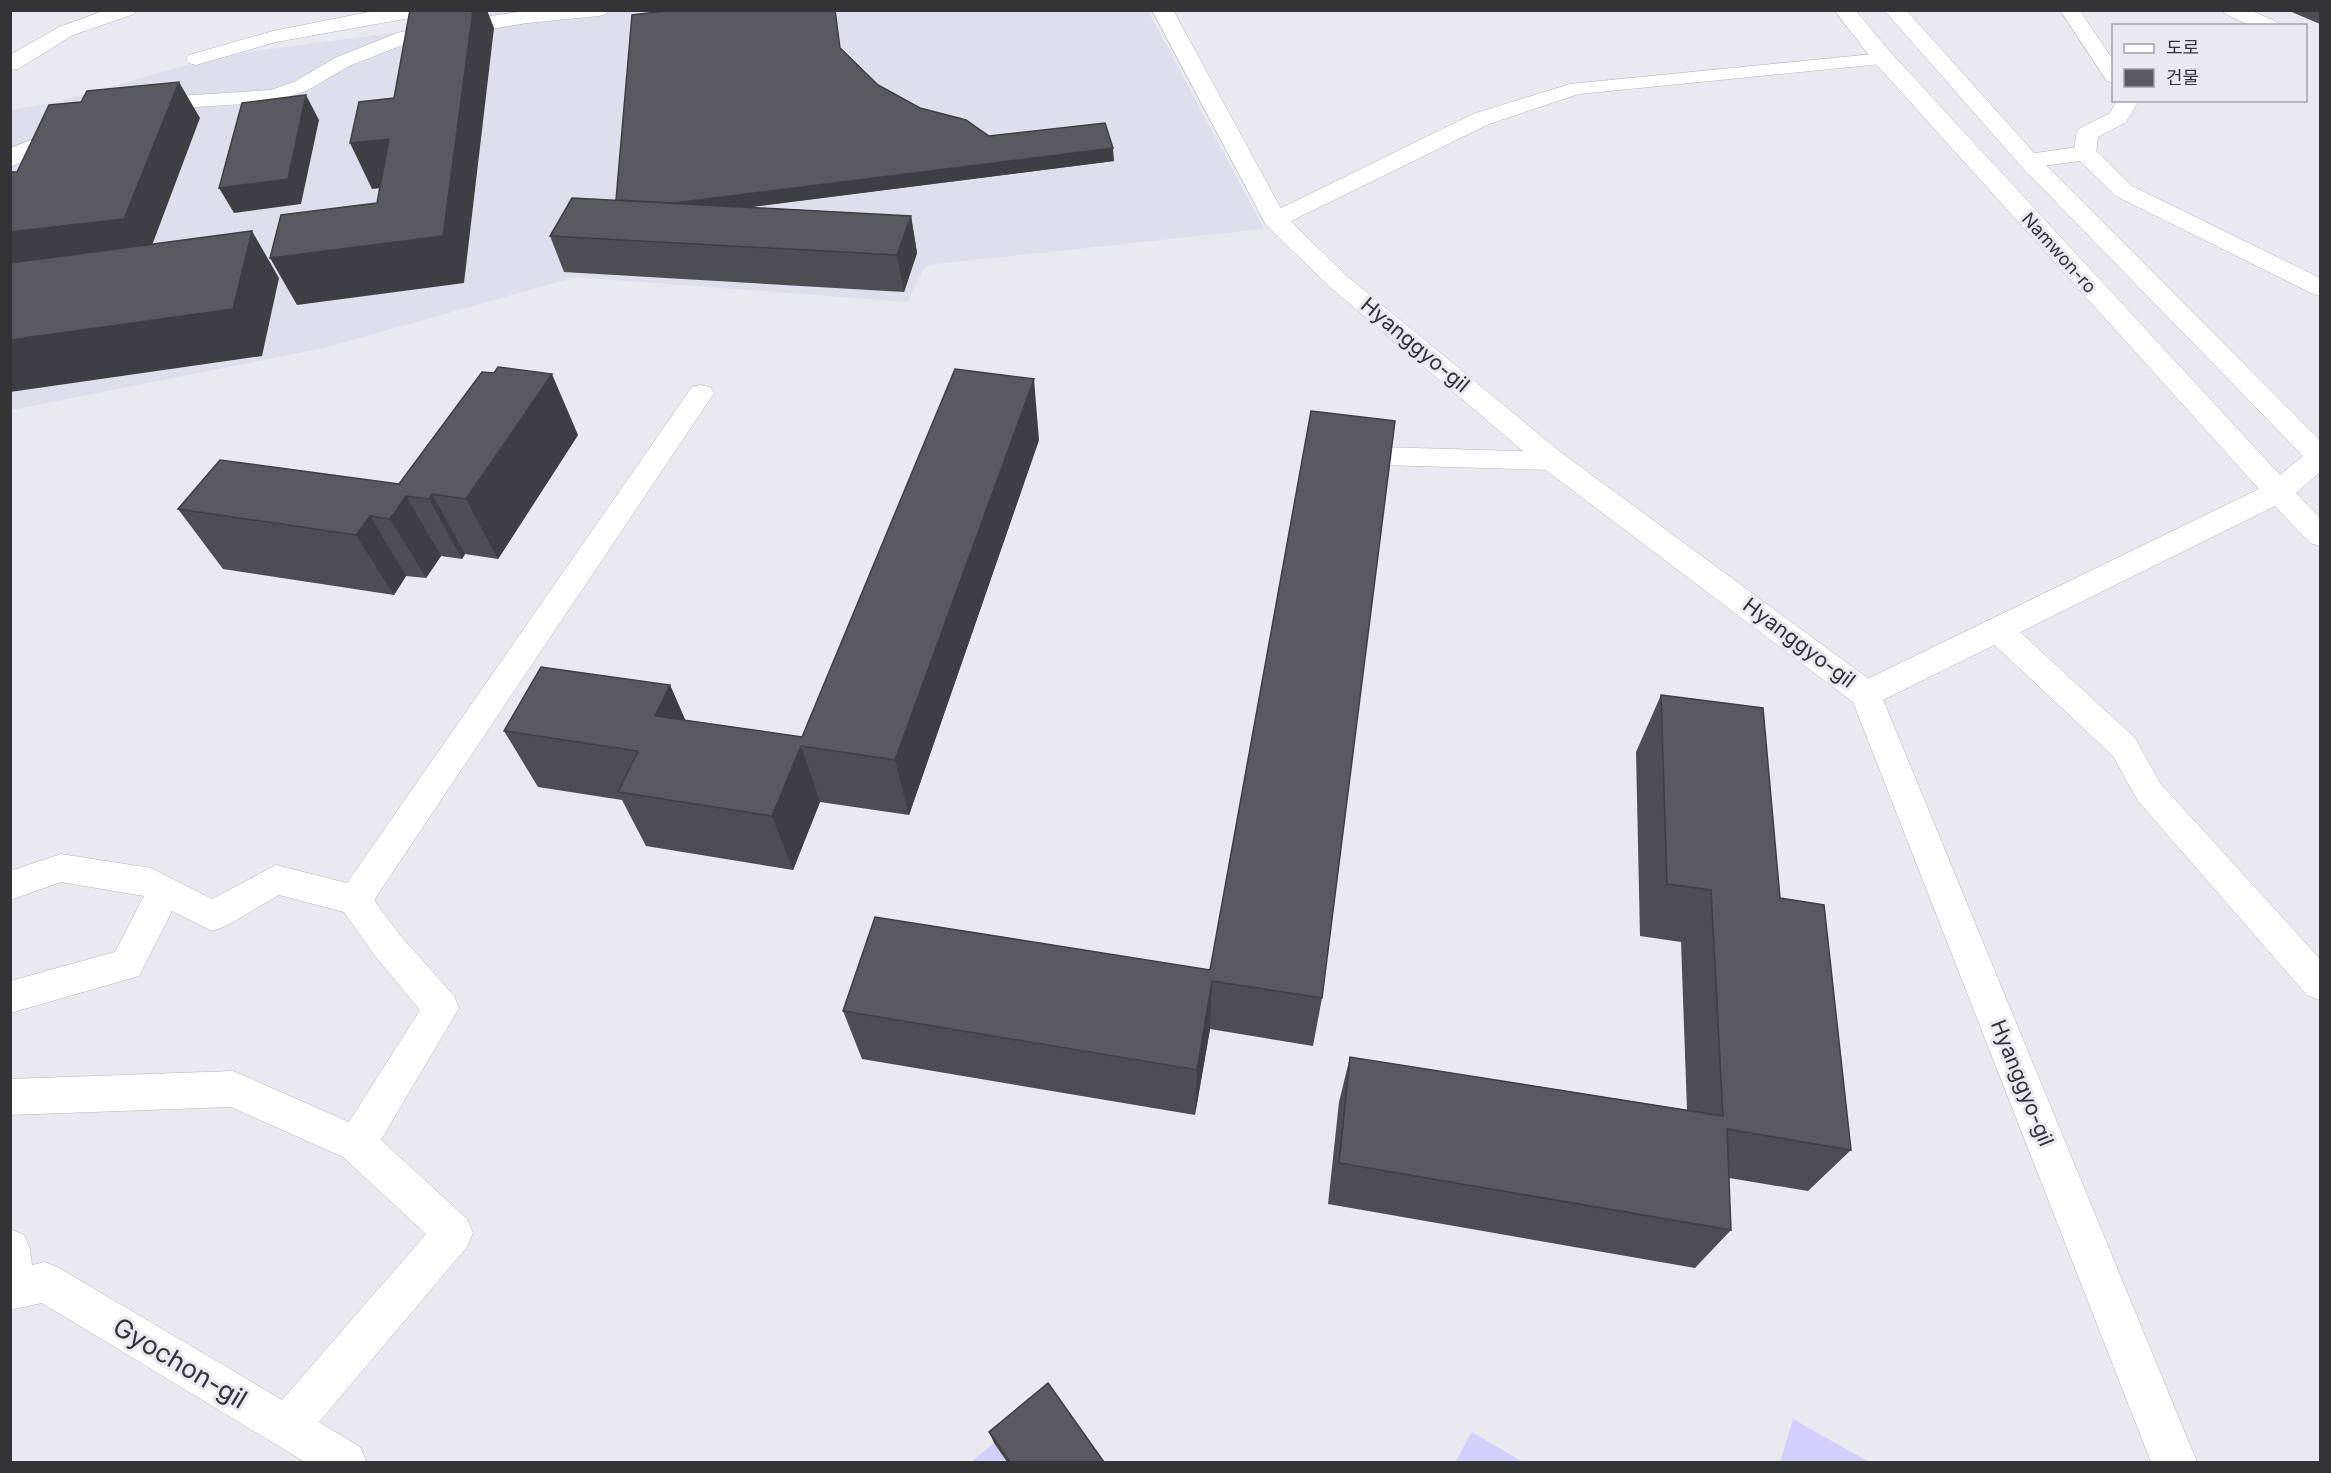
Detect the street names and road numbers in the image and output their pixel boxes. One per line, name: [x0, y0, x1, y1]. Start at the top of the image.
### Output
street label: Namwon-ro: [2018, 208, 2101, 297]
street label: Hyanggyo-gil: [1356, 292, 1475, 397]
street label: Hyanggyo-gil: [1738, 592, 1860, 693]
street label: Hyanggyo-gil: [1986, 1016, 2059, 1150]
street label: Gyochon-gil: [108, 1310, 253, 1415]

